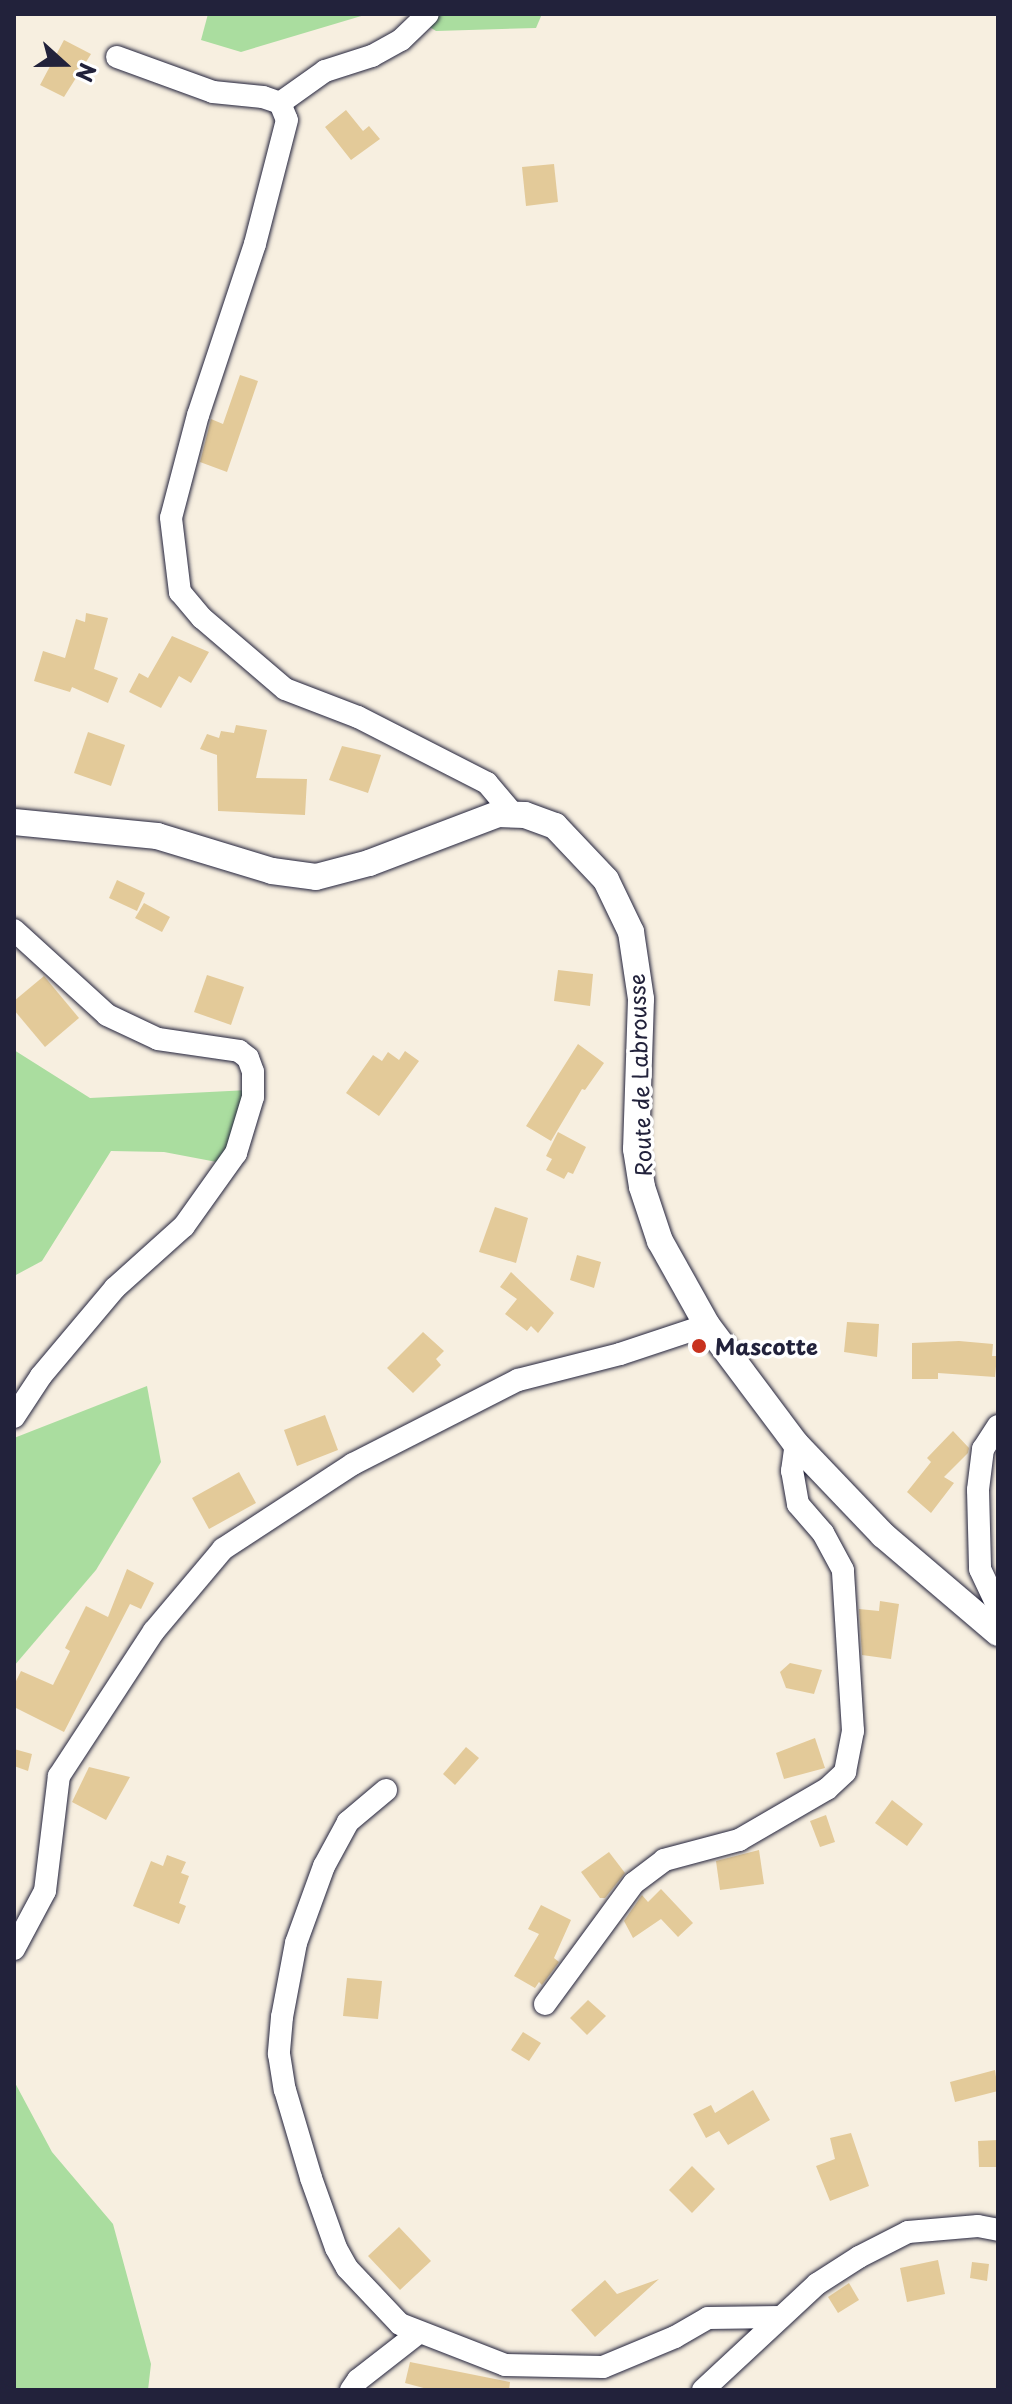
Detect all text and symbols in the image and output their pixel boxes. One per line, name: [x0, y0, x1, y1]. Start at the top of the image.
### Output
north arrow: [24, 24, 104, 104]
text: N: [68, 59, 105, 87]
street label: Route de Labrousse: [622, 972, 656, 1178]
place label: Mascotte: [715, 1333, 818, 1359]
marker: Mascotte: [690, 1337, 708, 1355]

